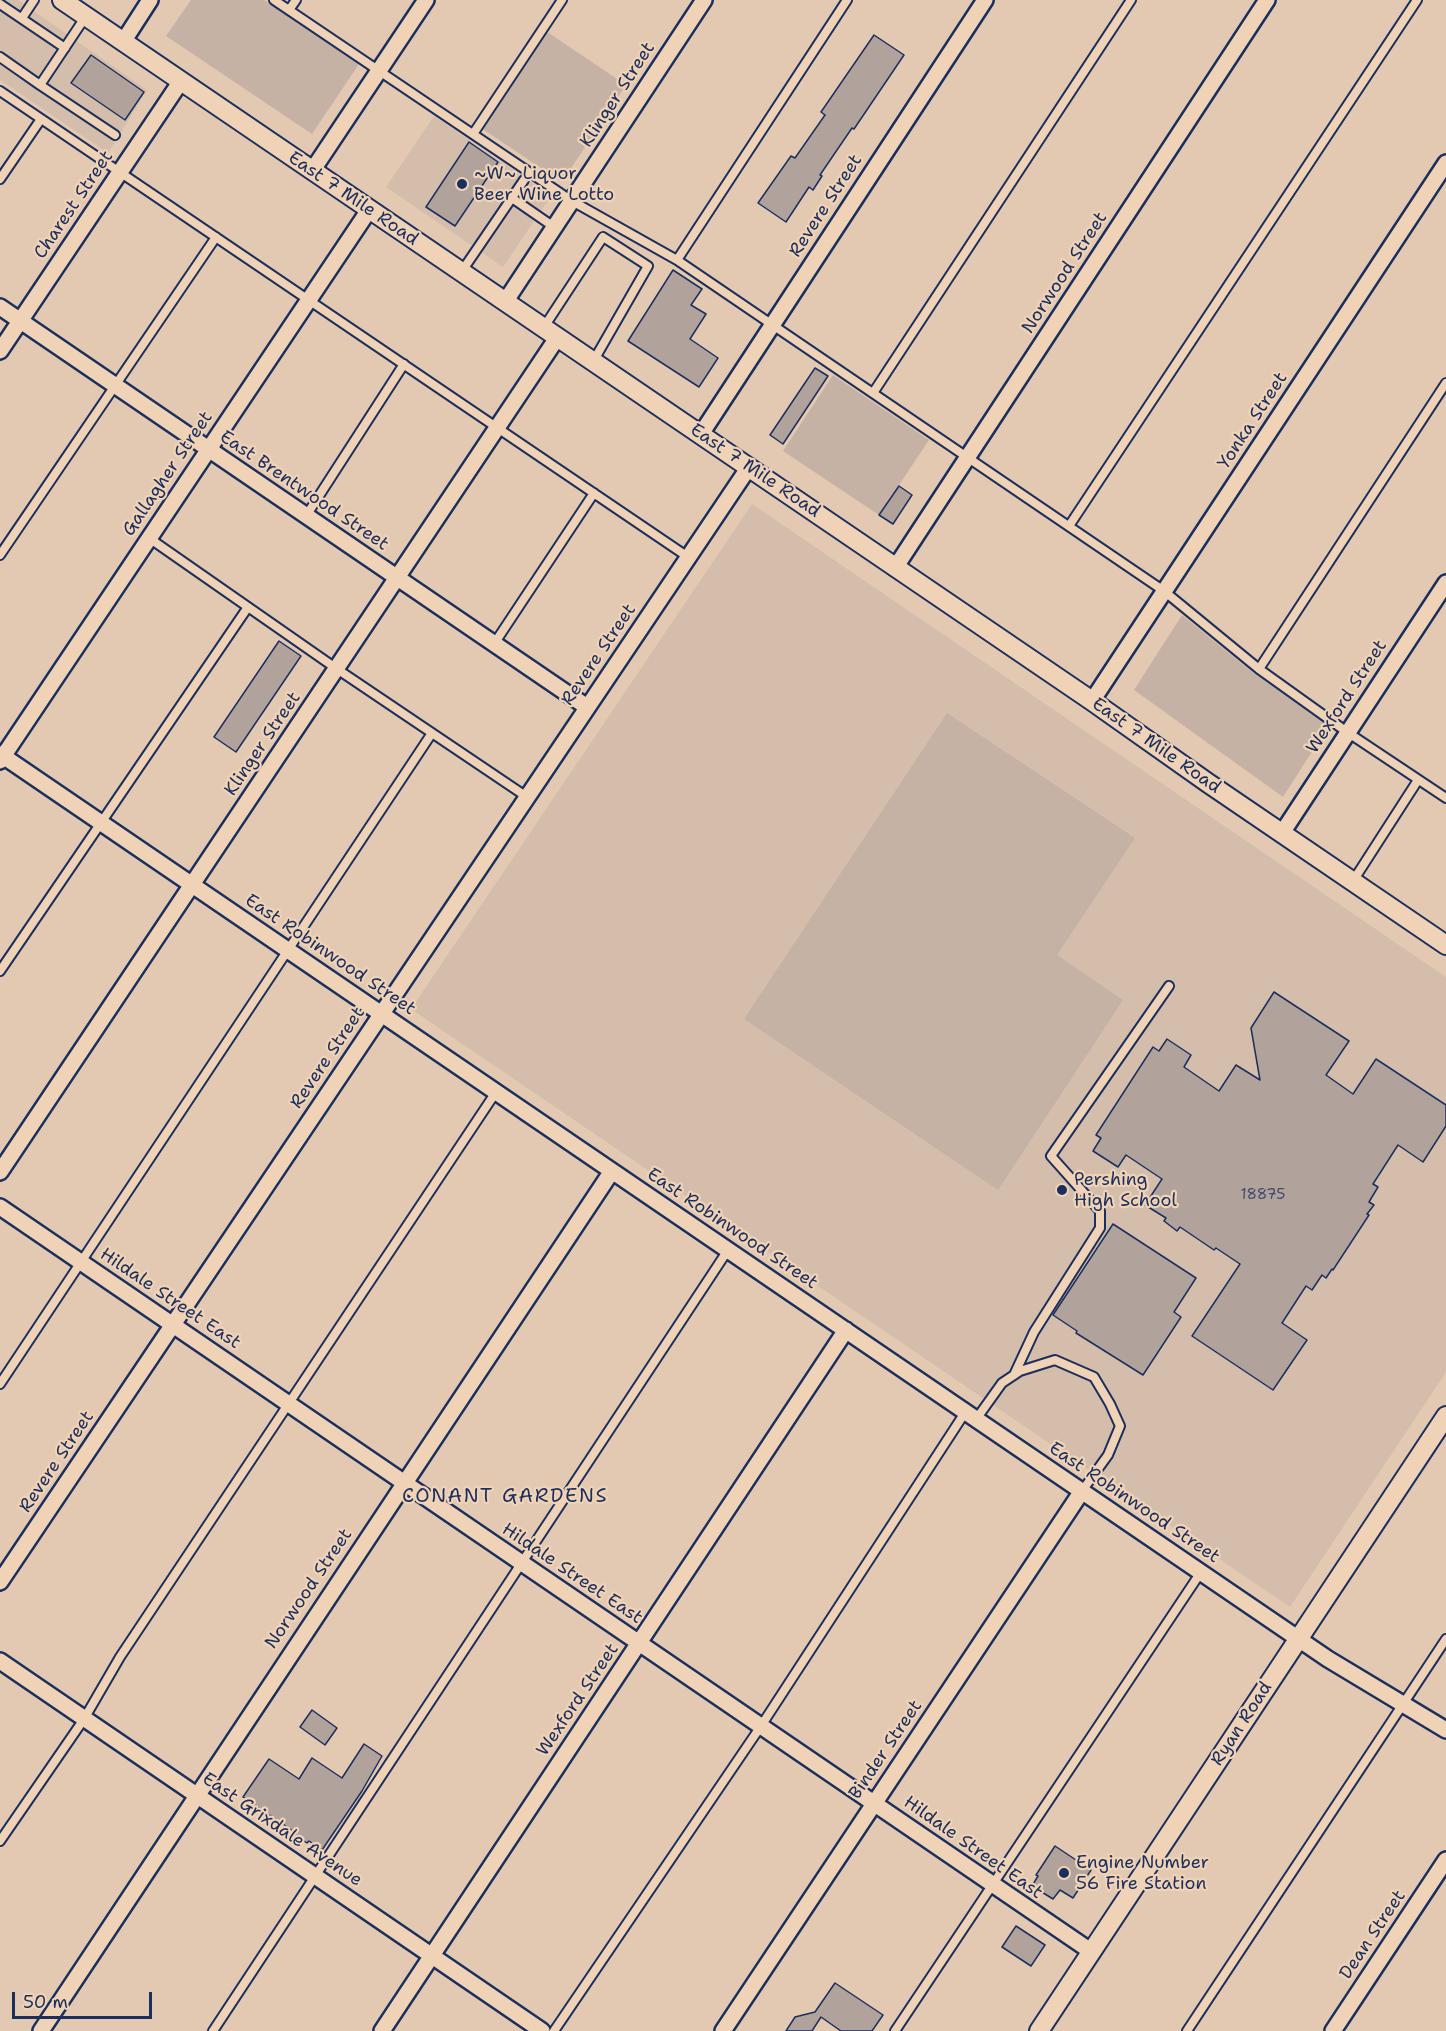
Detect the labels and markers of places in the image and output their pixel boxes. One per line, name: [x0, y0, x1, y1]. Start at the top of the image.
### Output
place label: ~W~ Liquor Beer Wine Lotto: [474, 163, 614, 206]
marker: ~W~ Liquor Beer Wine Lotto: [455, 177, 469, 191]
place label: Pershing High School: [1074, 1169, 1177, 1212]
marker: Pershing High School: [1055, 1183, 1069, 1197]
place label: Engine Number 56 Fire Station: [1076, 1852, 1209, 1894]
marker: Engine Number 56 Fire Station: [1057, 1866, 1071, 1880]

